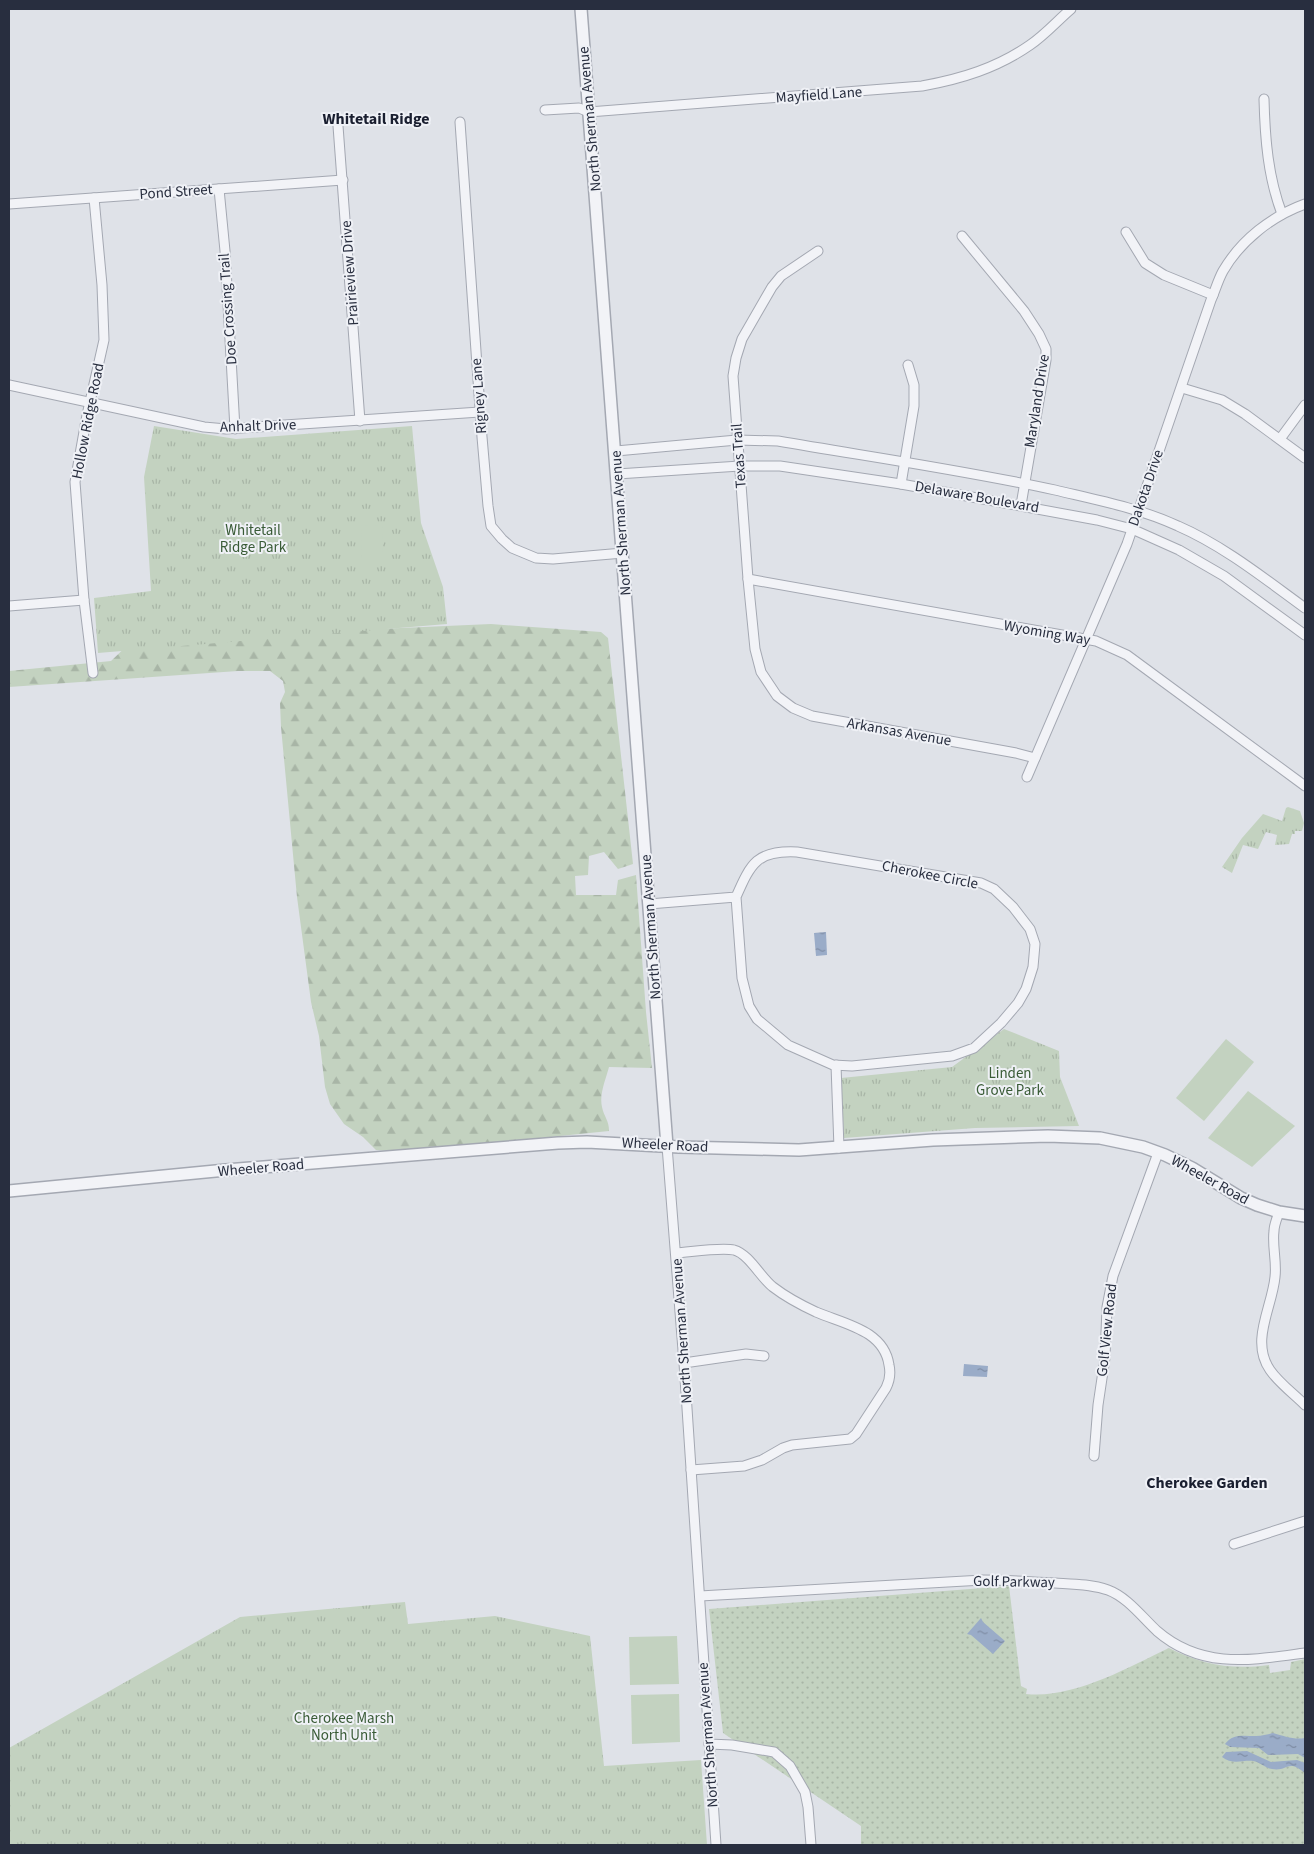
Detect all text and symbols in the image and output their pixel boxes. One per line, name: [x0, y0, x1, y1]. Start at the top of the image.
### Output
street label: North Sherman Avenue: [573, 46, 607, 192]
street label: Mayfield Lane: [775, 82, 863, 108]
district label: Whitetail Ridge: [323, 108, 429, 130]
street label: Pond Street: [139, 179, 213, 205]
street label: Prairieview Drive: [336, 220, 364, 326]
street label: Doe Crossing Trail: [214, 252, 242, 366]
street label: Maryland Drive: [1019, 353, 1055, 449]
street label: Rigney Lane: [466, 357, 492, 435]
street label: Hollow Ridge Road: [66, 361, 110, 481]
street label: Anhalt Drive: [219, 414, 297, 438]
street label: Texas Trail: [726, 423, 752, 489]
street label: Dakota Drive: [1123, 447, 1169, 529]
street label: North Sherman Avenue: [605, 450, 637, 596]
street label: Delaware Boulevard: [913, 476, 1041, 518]
park label: Whitetail Ridge Park: [220, 520, 287, 558]
street label: Wyoming Way: [1002, 615, 1092, 651]
street label: Arkansas Avenue: [845, 712, 953, 752]
street label: North Sherman Avenue: [635, 854, 667, 1000]
street label: Cherokee Circle: [880, 855, 980, 895]
park label: Linden Grove Park: [976, 1063, 1044, 1101]
street label: Wheeler Road: [621, 1132, 709, 1158]
street label: Wheeler Road: [1167, 1150, 1253, 1210]
street label: Wheeler Road: [217, 1154, 305, 1182]
street label: North Sherman Avenue: [666, 1258, 698, 1404]
street label: Golf View Road: [1092, 1282, 1122, 1378]
district label: Cherokee Garden: [1146, 1472, 1268, 1494]
street label: Golf Parkway: [973, 1571, 1055, 1593]
street label: North Sherman Avenue: [692, 1662, 724, 1808]
park label: Cherokee Marsh North Unit: [294, 1708, 394, 1746]

